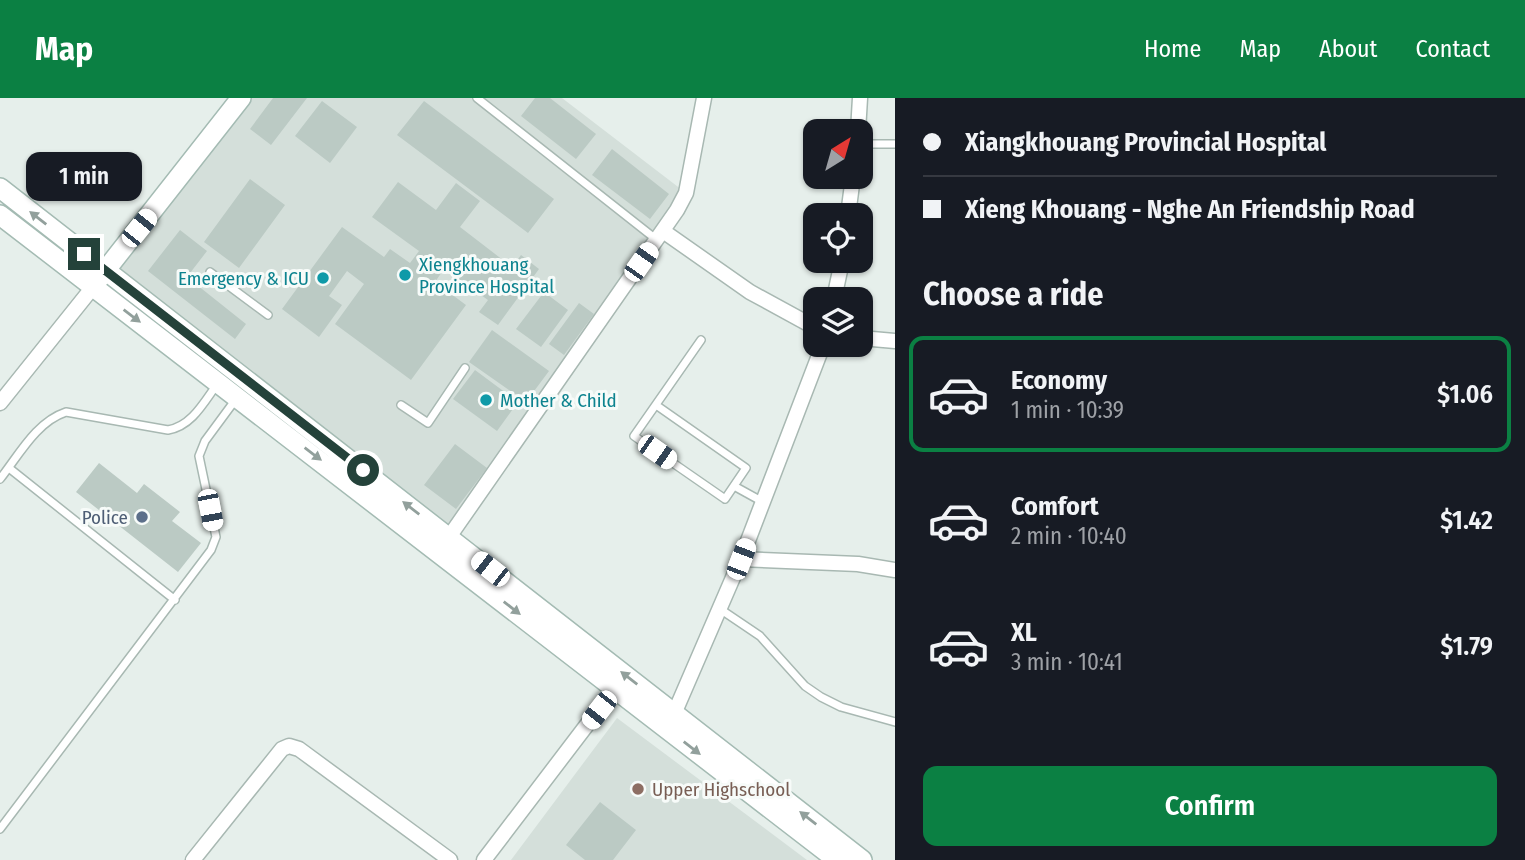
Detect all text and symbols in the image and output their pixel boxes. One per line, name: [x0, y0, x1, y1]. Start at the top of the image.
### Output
text: Map: [35, 29, 93, 69]
text: Home: [1144, 35, 1201, 63]
text: Map: [1239, 35, 1281, 63]
text: About: [1319, 35, 1377, 63]
text: Contact: [1415, 35, 1490, 63]
north arrow: [803, 119, 873, 189]
map controls: [803, 119, 873, 357]
text: Xiangkhouang Provincial Hospital: [965, 127, 1326, 158]
callout: 1 min: [26, 152, 142, 202]
text: 1 min: [59, 162, 109, 190]
text: Xieng Khouang - Nghe An Friendship Road: [965, 194, 1415, 225]
button: locate: [803, 203, 873, 273]
car: [118, 205, 161, 251]
one-way arrow: [29, 211, 47, 225]
route end: [68, 238, 100, 270]
car: [621, 239, 662, 285]
place label: Xiengkhouang Province Hospital: [419, 253, 554, 298]
place label: Emergency & ICU: [178, 267, 309, 290]
marker: Xiengkhouang Province Hospital: [397, 267, 413, 283]
marker: Emergency & ICU: [315, 270, 331, 286]
text: Choose a ride: [923, 275, 1104, 313]
button: layers: [803, 287, 873, 357]
one-way arrow: [123, 309, 141, 323]
icon: car: [927, 363, 990, 426]
text: Economy: [1011, 365, 1107, 396]
text: $1.06: [1437, 379, 1493, 410]
place label: Mother & Child: [500, 389, 617, 412]
marker: Mother & Child: [478, 392, 494, 408]
text: 1 min · 10:39: [1011, 396, 1124, 424]
car: [634, 431, 681, 473]
one-way arrow: [303, 447, 321, 462]
route start: [347, 454, 379, 486]
car: [196, 487, 225, 533]
icon: car: [927, 489, 990, 552]
text: Comfort: [1011, 491, 1099, 522]
one-way arrow: [403, 500, 421, 515]
text: $1.42: [1440, 505, 1493, 536]
place label: Police: [82, 506, 128, 529]
marker: Police: [134, 509, 150, 525]
text: 2 min · 10:40: [1011, 522, 1127, 550]
car: [724, 536, 759, 582]
car: [467, 548, 514, 590]
one-way arrow: [503, 601, 521, 615]
icon: car: [927, 615, 990, 678]
text: XL: [1011, 617, 1037, 648]
text: $1.79: [1440, 631, 1493, 662]
text: 3 min · 10:41: [1011, 648, 1123, 676]
one-way arrow: [620, 671, 638, 686]
car: [578, 687, 621, 733]
one-way arrow: [683, 740, 701, 754]
button: Confirm: [923, 766, 1497, 846]
place label: Upper Highschool: [652, 778, 790, 801]
marker: Upper Highschool: [630, 781, 646, 797]
one-way arrow: [800, 811, 818, 826]

